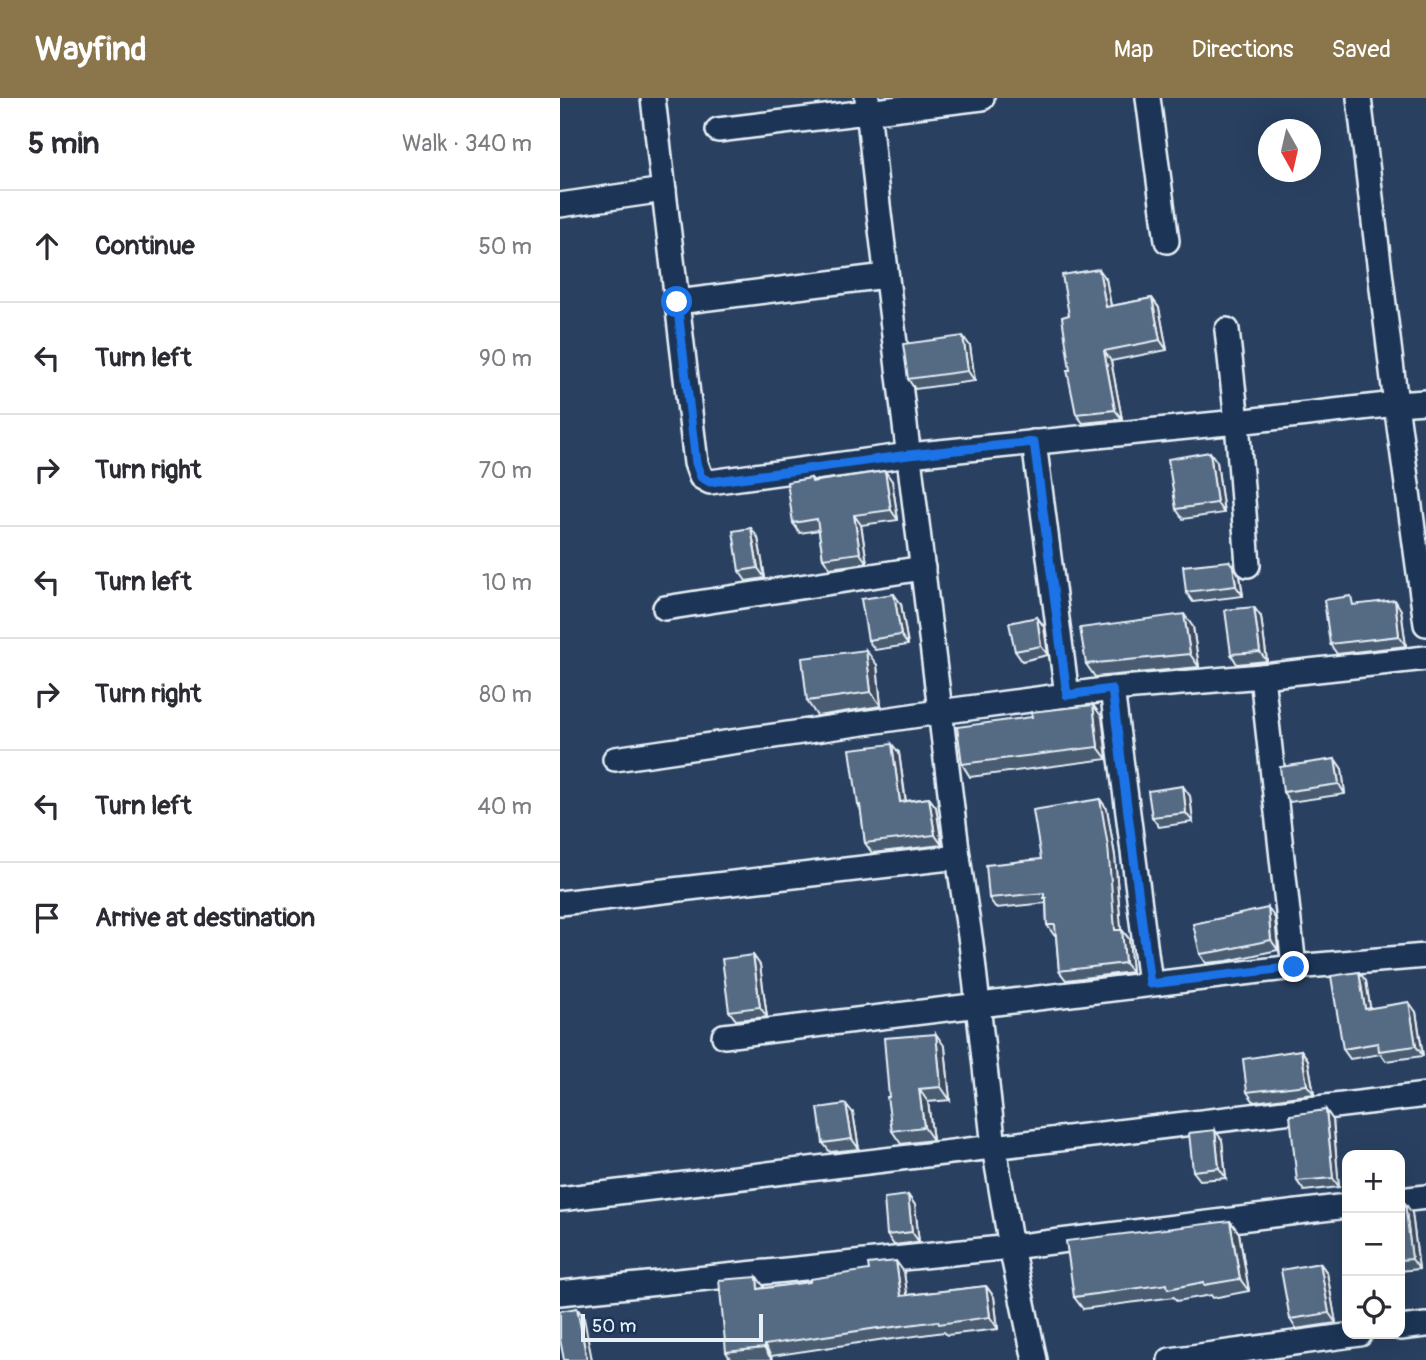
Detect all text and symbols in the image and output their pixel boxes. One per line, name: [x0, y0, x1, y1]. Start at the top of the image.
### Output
text: Wayfind: [35, 29, 147, 70]
text: Map: [1114, 35, 1154, 64]
text: Directions: [1192, 35, 1293, 64]
text: Saved: [1331, 35, 1391, 64]
north arrow: [1258, 119, 1321, 182]
text: 5 min: [28, 125, 99, 162]
text: Walk · 340 m: [402, 129, 532, 158]
icon: ahead: [28, 227, 66, 265]
text: Continue: [95, 230, 195, 262]
text: 50 m: [478, 232, 532, 261]
route start: [661, 286, 692, 317]
icon: left: [28, 339, 66, 377]
text: Turn left: [95, 342, 191, 374]
text: 90 m: [479, 344, 532, 373]
icon: right: [28, 451, 66, 489]
text: Turn right: [95, 454, 201, 486]
text: 70 m: [479, 456, 532, 485]
icon: left: [28, 563, 66, 601]
text: Turn left: [95, 566, 191, 598]
text: 10 m: [482, 568, 532, 597]
icon: right: [28, 675, 66, 713]
text: Turn right: [95, 678, 201, 710]
text: 80 m: [479, 680, 532, 709]
icon: left: [28, 787, 66, 825]
text: Turn left: [95, 790, 191, 822]
text: 40 m: [478, 792, 532, 821]
icon: arrive: [28, 899, 66, 937]
text: Arrive at destination: [95, 902, 315, 934]
route end: [1278, 951, 1309, 982]
map controls: [1342, 1150, 1405, 1339]
button: +: [1342, 1150, 1405, 1213]
button: −: [1342, 1213, 1405, 1276]
button: locate: [1342, 1276, 1405, 1339]
scale bar: [581, 1311, 763, 1343]
text: 50 m: [592, 1314, 636, 1338]

